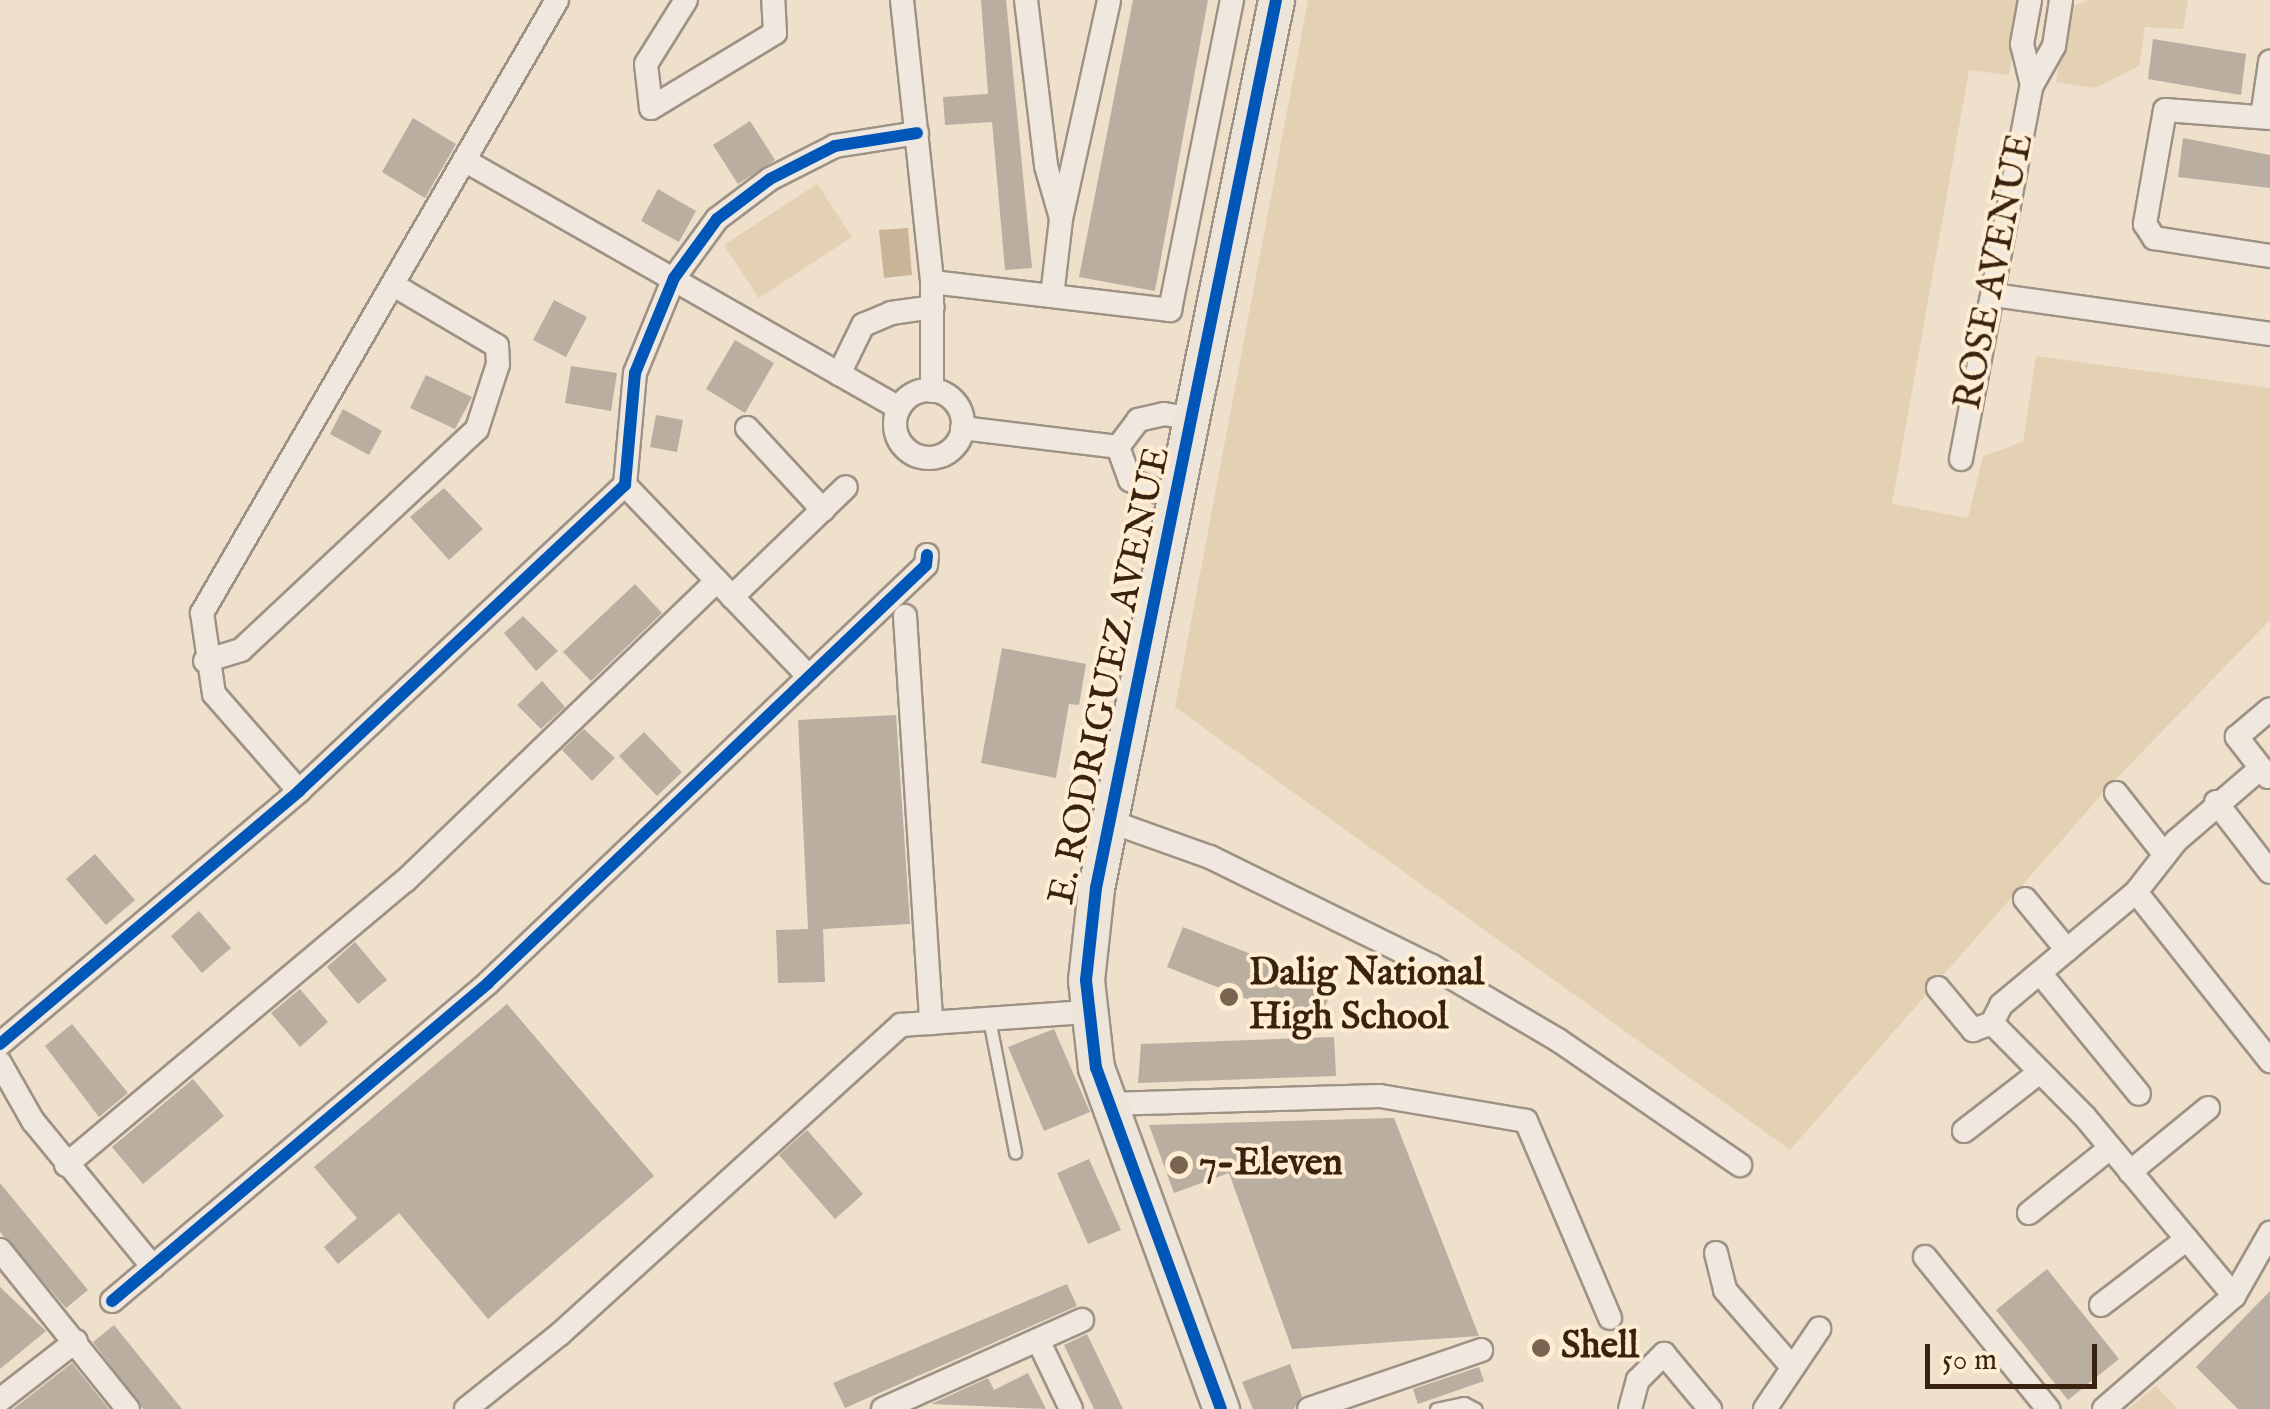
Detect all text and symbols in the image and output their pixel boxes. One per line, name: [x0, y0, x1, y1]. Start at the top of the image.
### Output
street label: ROSE AVENUE: [1947, 130, 2045, 414]
street label: E. RODRIGUEZ AVENUE: [1040, 443, 1182, 909]
place label: Dalig National High School: [1249, 952, 1484, 1042]
marker: Dalig National High School: [1218, 986, 1240, 1008]
place label: 7-Eleven: [1199, 1142, 1343, 1188]
marker: 7-Eleven: [1168, 1154, 1190, 1176]
scale bar: [1930, 1324, 2102, 1386]
place label: Shell: [1561, 1325, 1639, 1371]
marker: Shell: [1530, 1337, 1552, 1359]
text: 50 m: [1942, 1342, 1997, 1380]

